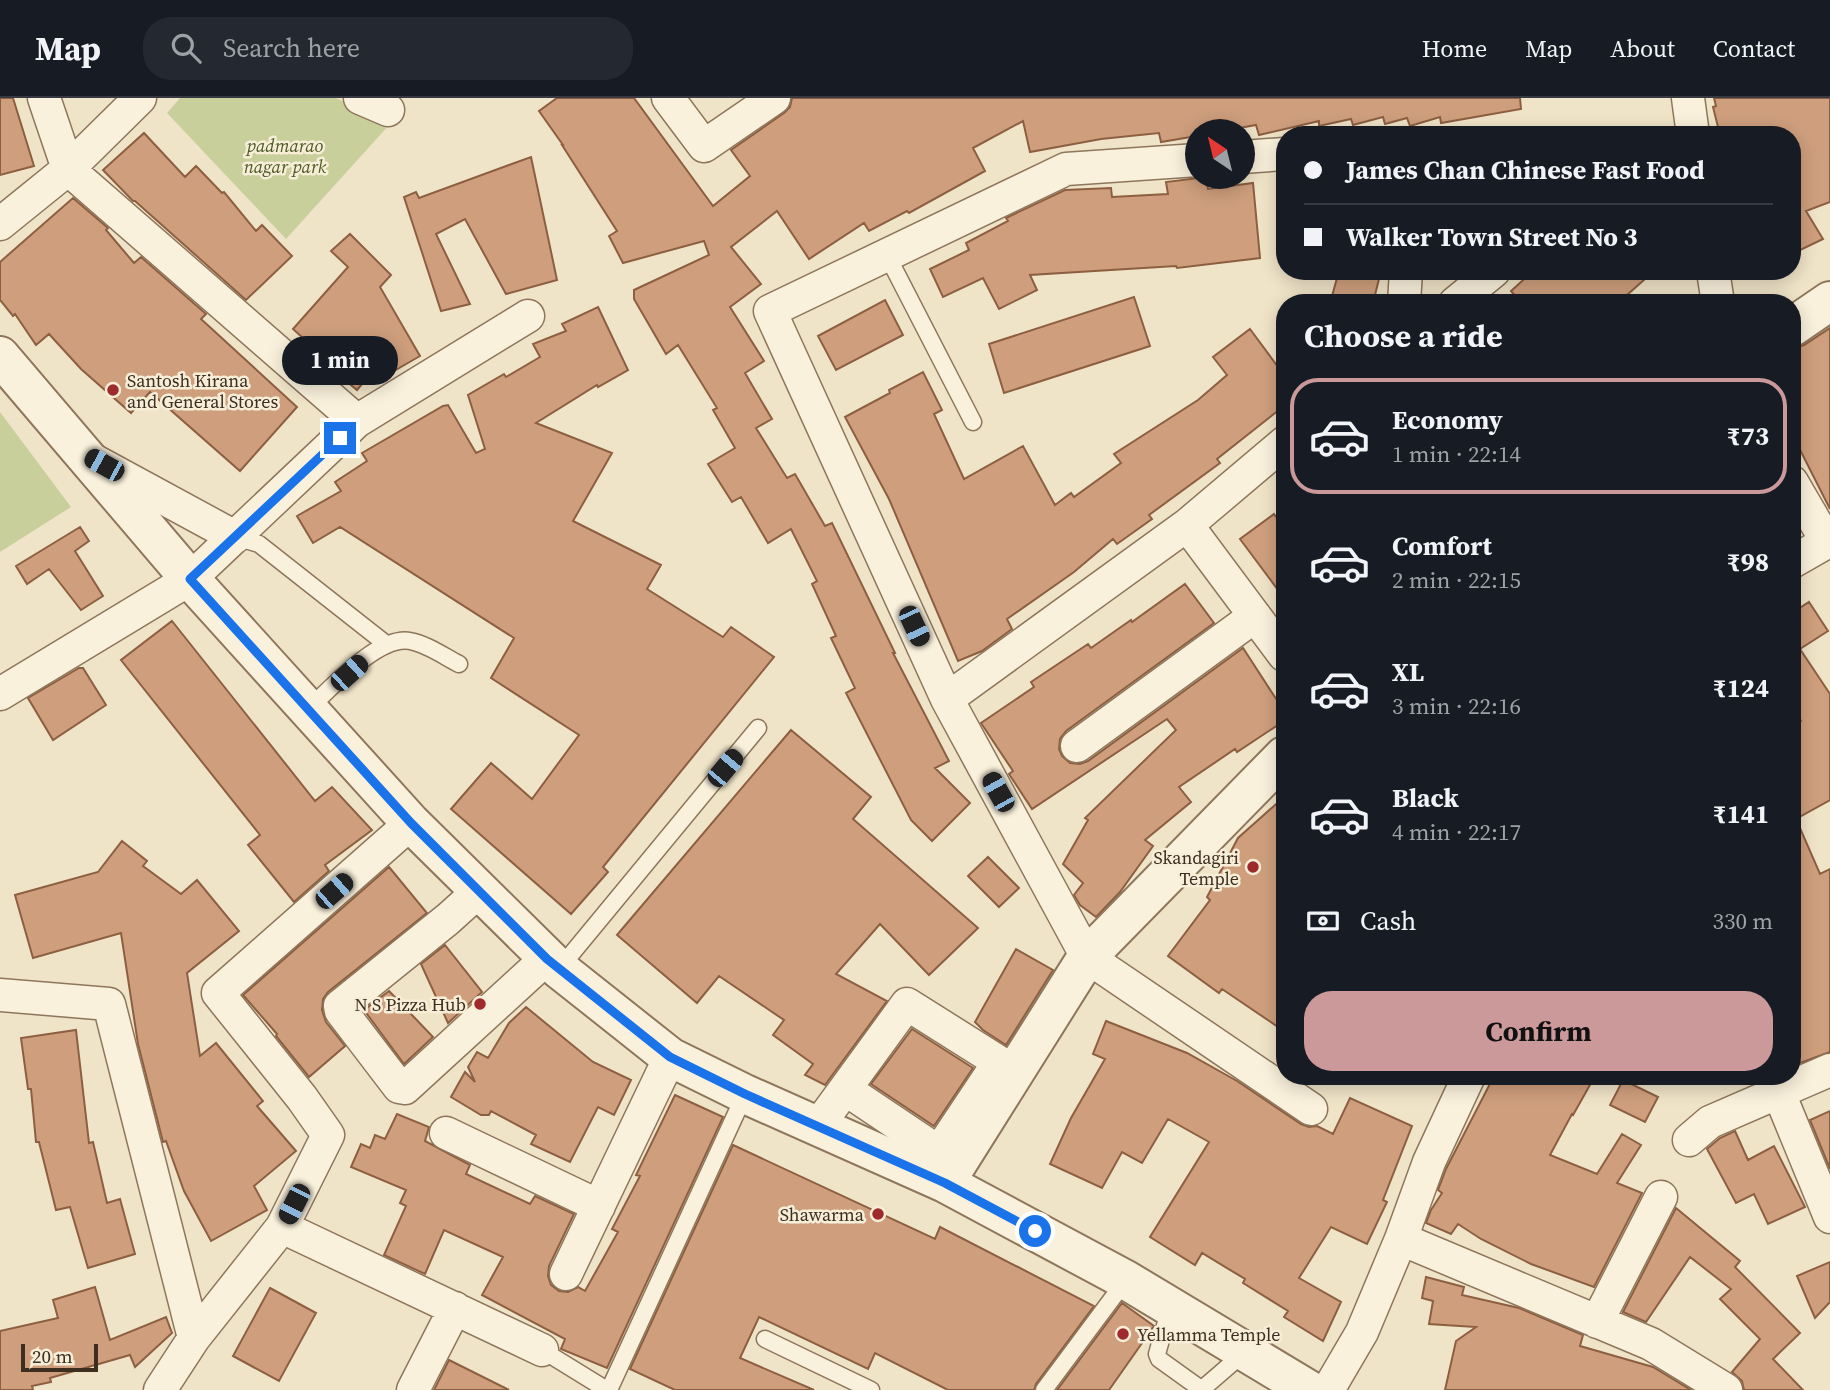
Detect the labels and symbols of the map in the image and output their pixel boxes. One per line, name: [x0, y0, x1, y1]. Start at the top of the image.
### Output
north arrow: [1185, 119, 1255, 189]
park label: padmarao nagar park: [244, 133, 327, 179]
callout: 1 min: [282, 336, 398, 386]
place label: Santosh Kirana and General Stores: [127, 368, 278, 414]
marker: Santosh Kirana and General Stores: [105, 382, 121, 398]
route end: [324, 422, 356, 454]
car: [81, 446, 128, 484]
car: [896, 603, 933, 649]
car: [327, 651, 372, 695]
car: [704, 745, 747, 791]
car: [979, 769, 1018, 815]
place label: Skandagiri Temple: [1153, 845, 1239, 891]
marker: Skandagiri Temple: [1245, 859, 1261, 875]
car: [312, 869, 357, 913]
place label: N S Pizza Hub: [355, 992, 466, 1017]
marker: N S Pizza Hub: [472, 996, 488, 1012]
car: [276, 1181, 313, 1227]
place label: Shawarma: [780, 1202, 865, 1227]
marker: Shawarma: [870, 1206, 886, 1222]
route start: [1019, 1215, 1051, 1247]
place label: Yellamma Temple: [1137, 1322, 1280, 1347]
marker: Yellamma Temple: [1115, 1326, 1131, 1342]
scale bar: [21, 1341, 98, 1373]

